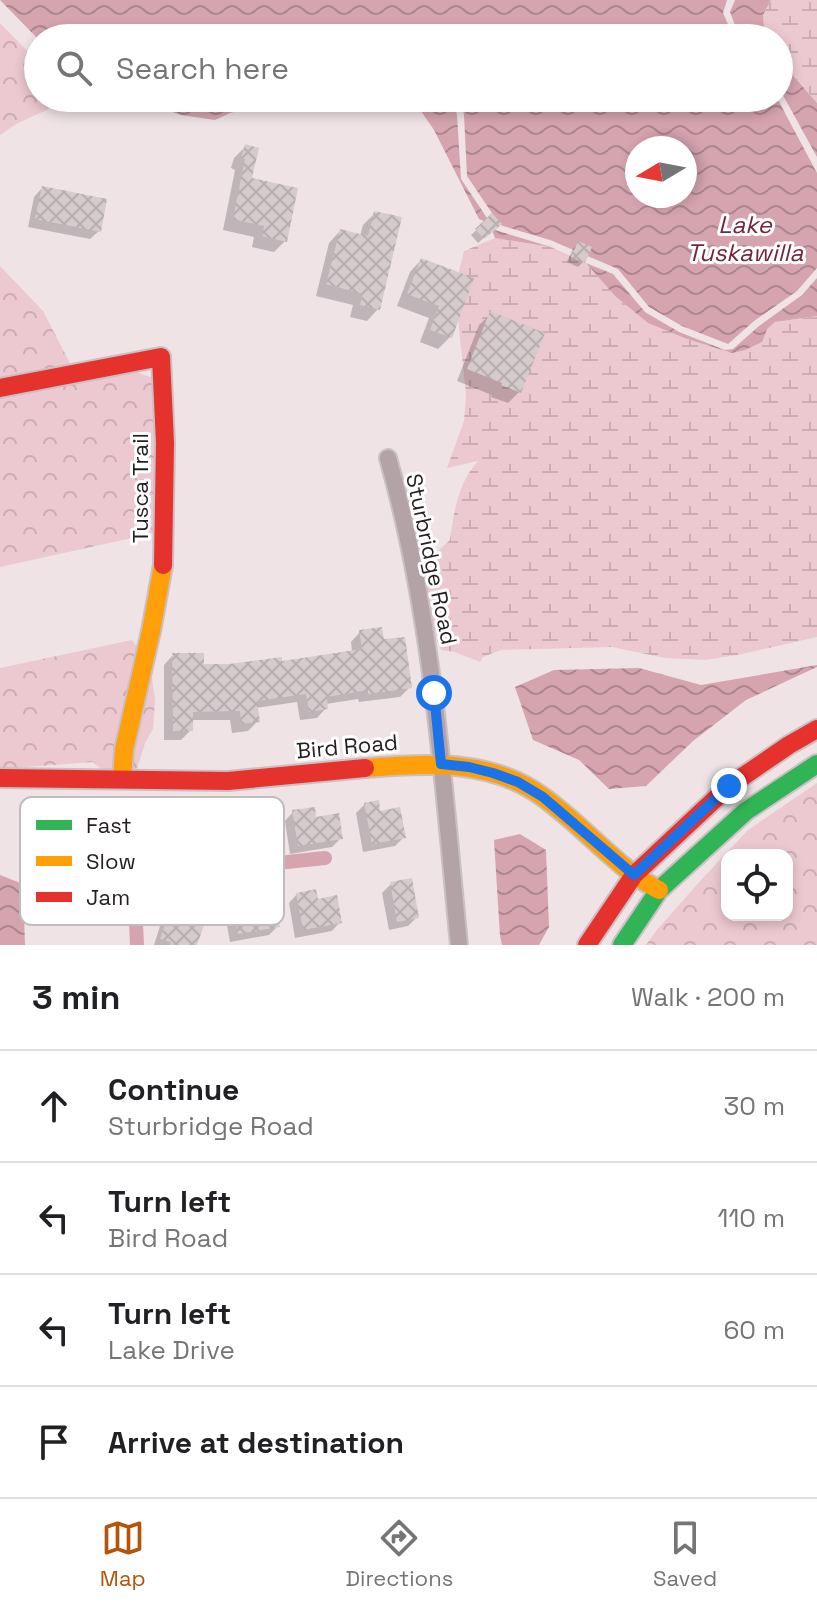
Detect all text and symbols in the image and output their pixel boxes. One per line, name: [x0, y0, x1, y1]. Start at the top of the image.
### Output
search box: [24, 24, 793, 112]
icon: search: [52, 46, 96, 90]
text: Search here: [116, 49, 289, 88]
north arrow: [625, 136, 697, 208]
water label: Lake Tuskawilla: [687, 209, 803, 268]
street label: Tusca Trail: [126, 433, 154, 543]
street label: Sturbridge Road: [400, 471, 464, 647]
route start: [416, 675, 452, 711]
street label: Bird Road: [295, 728, 399, 764]
route end: [711, 768, 747, 804]
legend: [20, 797, 284, 925]
text: Fast: [86, 811, 132, 839]
text: Slow: [86, 847, 136, 875]
map controls: [721, 849, 793, 921]
button: locate: [721, 849, 793, 921]
text: Jam: [86, 883, 130, 911]
text: 3 min: [32, 976, 120, 1019]
text: Walk · 200 m: [631, 980, 785, 1014]
text: Continue: [108, 1070, 239, 1109]
icon: ahead: [32, 1084, 76, 1128]
text: 30 m: [724, 1089, 785, 1123]
text: Sturbridge Road: [108, 1109, 314, 1143]
text: Turn left: [108, 1182, 231, 1221]
icon: left: [32, 1196, 76, 1240]
text: 110 m: [718, 1201, 785, 1235]
text: Bird Road: [108, 1221, 228, 1255]
text: Turn left: [108, 1294, 231, 1333]
icon: left: [32, 1308, 76, 1352]
text: 60 m: [723, 1313, 785, 1347]
text: Lake Drive: [108, 1333, 235, 1367]
icon: arrive: [32, 1420, 76, 1464]
text: Arrive at destination: [108, 1423, 404, 1462]
tab: Map: [100, 1516, 146, 1592]
tab: Directions: [345, 1516, 453, 1592]
tab: Saved: [653, 1516, 717, 1592]

